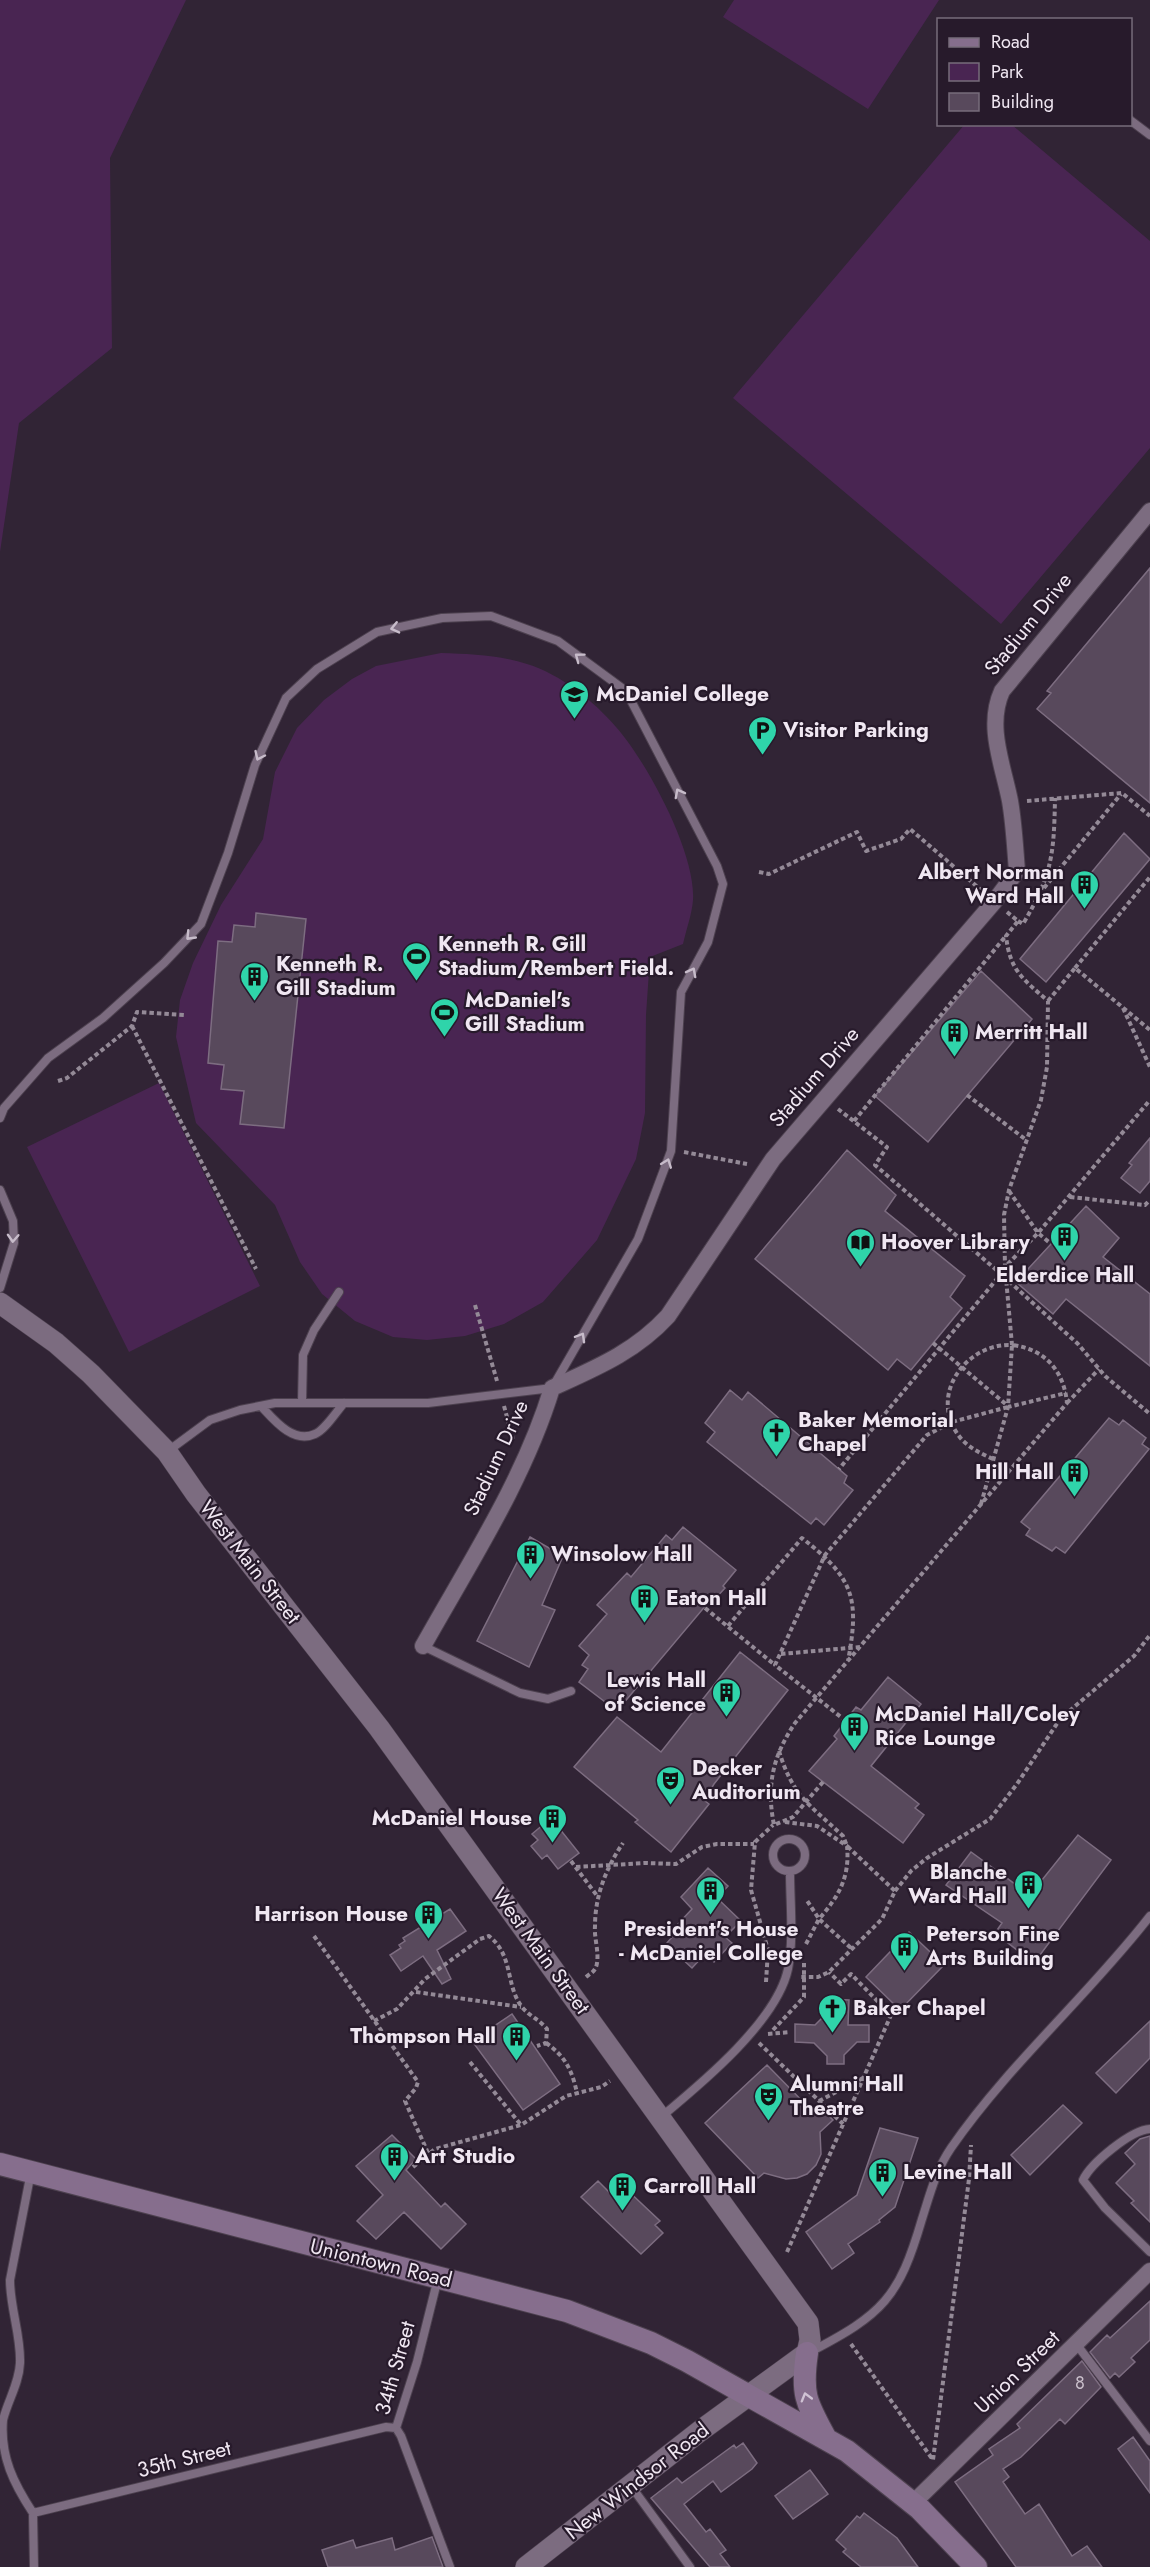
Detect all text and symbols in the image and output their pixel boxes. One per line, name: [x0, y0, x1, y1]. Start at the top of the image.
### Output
legend: [937, 18, 1132, 126]
text: Road: [991, 29, 1030, 55]
text: Park: [991, 59, 1023, 85]
text: Building: [991, 89, 1054, 115]
street label: Stadium Drive: [977, 566, 1079, 682]
one-way arrow: [391, 621, 401, 634]
one-way arrow: [575, 653, 586, 664]
school or university icon: McDaniel College: [559, 678, 591, 720]
place label: McDaniel College: [596, 679, 769, 709]
parking icon: Visitor Parking: [746, 714, 778, 756]
place label: Visitor Parking: [782, 715, 929, 745]
one-way arrow: [255, 749, 267, 760]
one-way arrow: [675, 788, 686, 799]
place label: Albert Norman Ward Hall: [917, 857, 1064, 911]
building icon: Albert Norman Ward Hall: [1069, 868, 1101, 910]
place label: Kenneth R. Gill Stadium/Rembert Field.: [438, 929, 674, 983]
one-way arrow: [186, 930, 197, 940]
sports icon: Kenneth R. Gill Stadium/Rembert Field.: [401, 940, 433, 982]
place label: Kenneth R. Gill Stadium: [276, 949, 396, 1003]
building icon: Kenneth R. Gill Stadium: [239, 960, 271, 1002]
one-way arrow: [685, 967, 696, 978]
place label: McDaniel's Gill Stadium: [465, 985, 585, 1039]
sports icon: McDaniel's Gill Stadium: [428, 996, 460, 1038]
building icon: Merritt Hall: [938, 1016, 970, 1058]
place label: Merritt Hall: [975, 1017, 1088, 1047]
street label: Stadium Drive: [762, 1020, 866, 1134]
one-way arrow: [659, 1158, 672, 1169]
building icon: Elderdice Hall: [1049, 1220, 1081, 1262]
library icon: Hoover Library: [844, 1226, 876, 1268]
place label: Hoover Library: [881, 1227, 1031, 1257]
one-way arrow: [7, 1234, 20, 1243]
place label: Elderdice Hall: [996, 1260, 1134, 1290]
one-way arrow: [574, 1333, 585, 1343]
street label: Stadium Drive: [456, 1395, 536, 1521]
place label: Baker Memorial Chapel: [798, 1405, 954, 1459]
church icon: Baker Memorial Chapel: [761, 1416, 793, 1458]
building icon: Hill Hall: [1059, 1456, 1091, 1498]
place label: Hill Hall: [975, 1457, 1054, 1487]
street label: West Main Street: [192, 1494, 308, 1630]
building icon: Winsolow Hall: [514, 1538, 546, 1580]
place label: Winsolow Hall: [551, 1539, 692, 1569]
building icon: Eaton Hall: [629, 1582, 661, 1624]
place label: Eaton Hall: [666, 1583, 767, 1613]
place label: Lewis Hall of Science: [604, 1665, 706, 1719]
building icon: Lewis Hall of Science: [711, 1676, 743, 1718]
place label: McDaniel Hall/Coley Rice Lounge: [875, 1699, 1081, 1753]
building icon: McDaniel Hall/Coley Rice Lounge: [838, 1710, 870, 1752]
place label: Decker Auditorium: [691, 1753, 801, 1807]
theatre icon: Decker Auditorium: [655, 1764, 687, 1806]
building icon: McDaniel House: [537, 1802, 569, 1844]
place label: McDaniel House: [372, 1803, 532, 1833]
place label: Blanche Ward Hall: [908, 1857, 1007, 1911]
building icon: Blanche Ward Hall: [1012, 1868, 1044, 1910]
building icon: President's House - McDaniel College: [695, 1874, 727, 1916]
street label: West Main Street: [485, 1882, 597, 2020]
building icon: Harrison House: [413, 1898, 445, 1940]
place label: Harrison House: [254, 1899, 408, 1929]
place label: President's House - McDaniel College: [619, 1914, 803, 1968]
place label: Peterson Fine Arts Building: [925, 1919, 1060, 1973]
building icon: Peterson Fine Arts Building: [889, 1930, 921, 1972]
church icon: Baker Chapel: [816, 1992, 848, 2034]
place label: Baker Chapel: [853, 1993, 986, 2023]
building icon: Thompson Hall: [501, 2020, 533, 2062]
place label: Thompson Hall: [350, 2021, 496, 2051]
place label: Alumni Hall Theatre: [789, 2069, 904, 2123]
theatre icon: Alumni Hall Theatre: [753, 2080, 785, 2122]
building icon: Art Studio: [378, 2140, 410, 2182]
place label: Art Studio: [414, 2141, 515, 2171]
building icon: Levine Hall: [866, 2156, 898, 2198]
place label: Levine Hall: [903, 2157, 1012, 2187]
building icon: Carroll Hall: [607, 2170, 639, 2212]
place label: Carroll Hall: [644, 2171, 756, 2201]
street label: Uniontown Road: [307, 2231, 455, 2295]
street label: 34th Street: [367, 2318, 423, 2418]
street label: Union Street: [968, 2324, 1066, 2420]
house number: 8: [1075, 2370, 1085, 2396]
one-way arrow: [801, 2392, 813, 2403]
street label: New Windsor Road: [559, 2415, 715, 2547]
street label: 35th Street: [134, 2433, 234, 2485]

